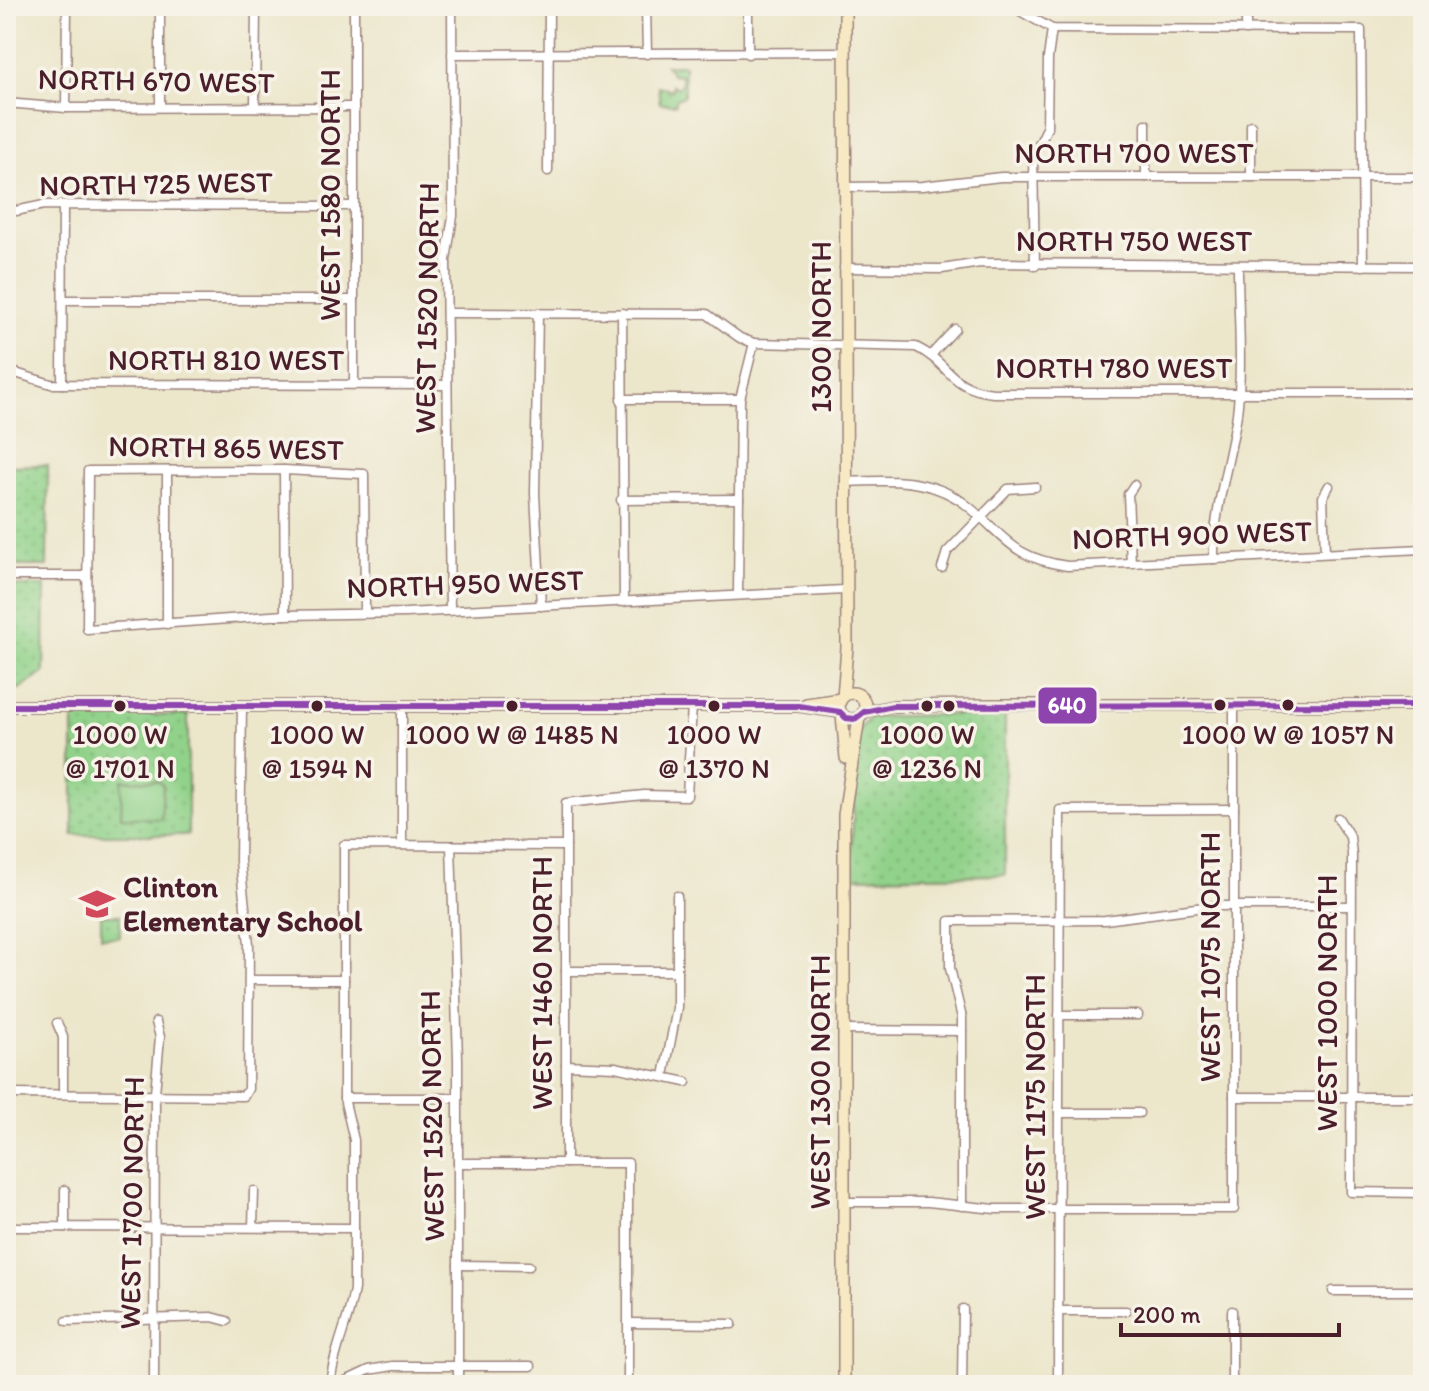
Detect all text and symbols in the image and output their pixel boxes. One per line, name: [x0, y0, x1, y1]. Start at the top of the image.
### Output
street label: NORTH 670 WEST: [37, 60, 275, 101]
street label: WEST 1580 NORTH: [311, 69, 348, 321]
street label: NORTH 700 WEST: [1014, 134, 1254, 171]
street label: NORTH 725 WEST: [39, 163, 273, 204]
street label: WEST 1520 NORTH: [406, 182, 447, 434]
street label: NORTH 750 WEST: [1016, 222, 1253, 259]
street label: 1300 NORTH: [802, 241, 839, 413]
street label: NORTH 810 WEST: [108, 341, 344, 378]
street label: NORTH 780 WEST: [995, 349, 1233, 386]
street label: NORTH 865 WEST: [108, 427, 344, 468]
street label: NORTH 900 WEST: [1071, 512, 1313, 557]
street label: NORTH 950 WEST: [346, 561, 584, 606]
line badge: 640: [1037, 686, 1098, 725]
text: 640: [1048, 692, 1086, 719]
unlabelled marker: [1212, 697, 1228, 713]
marker: 1000 W @ 1057 N: [1280, 697, 1296, 713]
marker: 1000 W @ 1701 N: [112, 698, 128, 714]
marker: 1000 W @ 1594 N: [309, 698, 325, 714]
marker: 1000 W @ 1485 N: [504, 698, 520, 714]
marker: 1000 W @ 1370 N: [706, 698, 722, 714]
marker: 1000 W @ 1236 N: [919, 698, 935, 714]
unlabelled marker: [941, 698, 957, 714]
place label: 1000 W @ 1701 N: [65, 717, 175, 785]
place label: 1000 W @ 1594 N: [261, 717, 373, 785]
place label: 1000 W @ 1485 N: [405, 717, 619, 751]
place label: 1000 W @ 1370 N: [658, 717, 770, 785]
place label: 1000 W @ 1236 N: [872, 717, 982, 785]
place label: 1000 W @ 1057 N: [1182, 717, 1394, 751]
street label: WEST 1075 NORTH: [1191, 832, 1228, 1082]
street label: WEST 1460 NORTH: [523, 856, 560, 1110]
place label: Clinton Elementary School: [123, 868, 363, 939]
street label: WEST 1000 NORTH: [1308, 875, 1345, 1131]
school or university icon: Clinton Elementary School: [78, 885, 116, 923]
street label: WEST 1300 NORTH: [801, 955, 838, 1209]
street label: WEST 1175 NORTH: [1016, 974, 1053, 1220]
street label: WEST 1520 NORTH: [411, 990, 452, 1242]
street label: WEST 1700 NORTH: [111, 1076, 152, 1330]
scale bar: [1121, 1287, 1339, 1337]
text: 200 m: [1133, 1300, 1201, 1329]

